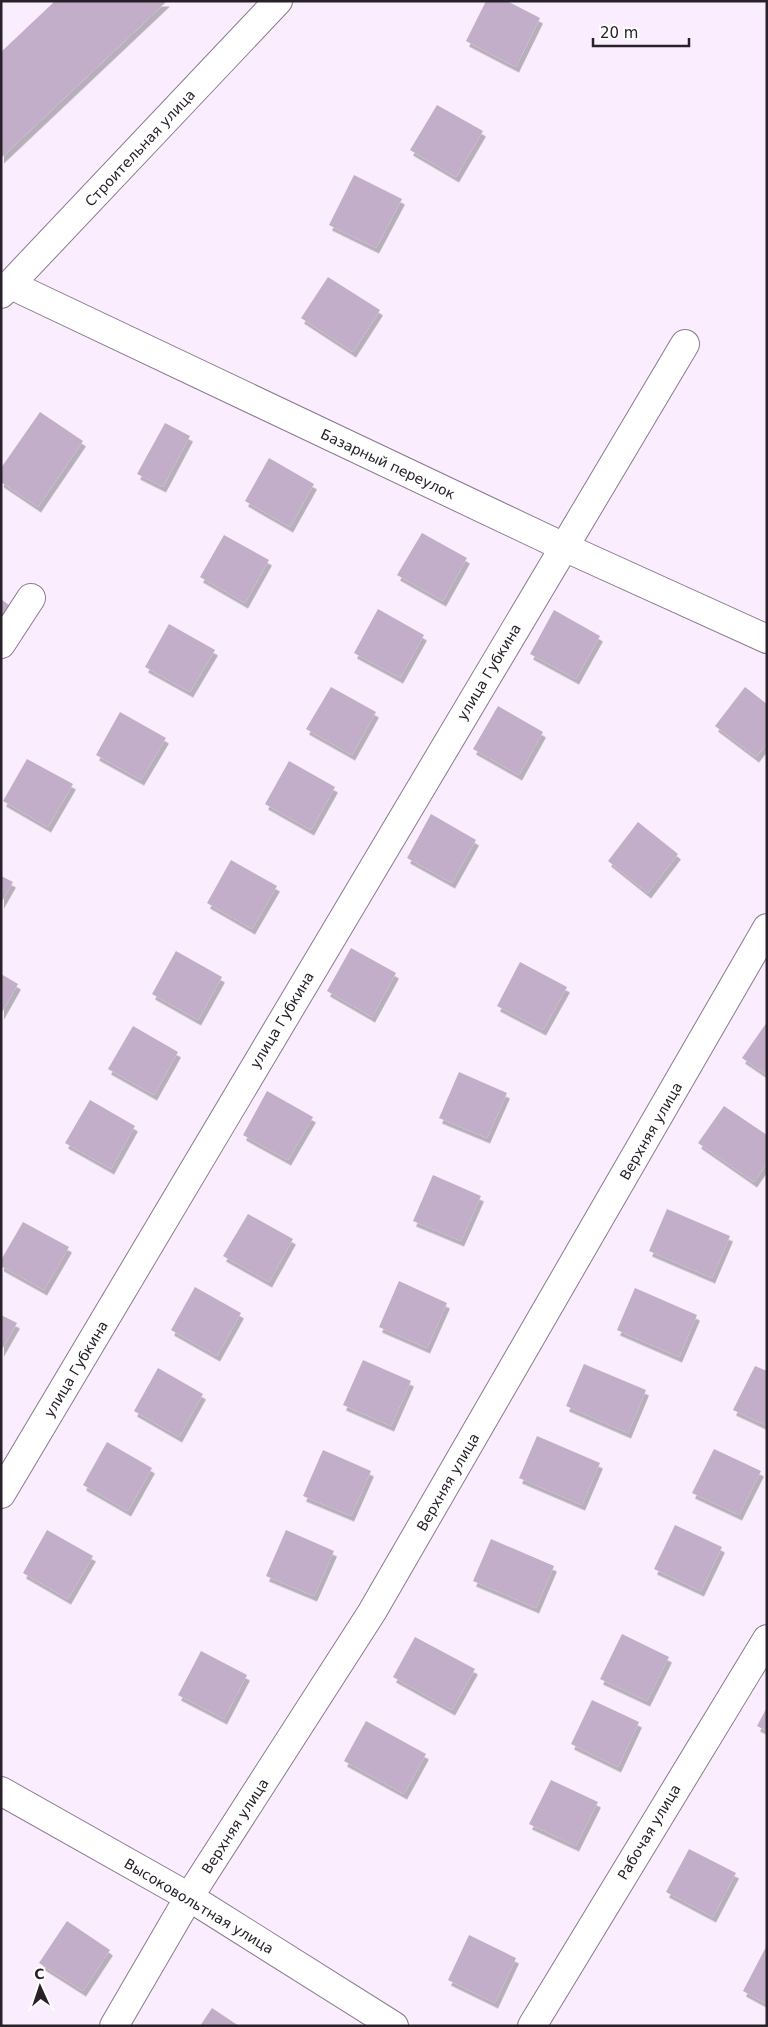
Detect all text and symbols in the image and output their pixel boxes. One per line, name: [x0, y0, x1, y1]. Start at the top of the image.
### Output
scale bar: [593, 15, 689, 47]
text: 20 m: [600, 24, 638, 42]
street label: Строительная улица: [82, 86, 198, 210]
street label: Базарный переулок: [318, 426, 458, 502]
street label: улица Губкина: [454, 621, 524, 723]
street label: улица Губкина: [247, 969, 317, 1071]
street label: Верхняя улица: [617, 1079, 685, 1183]
street label: улица Губкина: [41, 1318, 111, 1420]
street label: Верхняя улица: [414, 1430, 482, 1534]
street label: Верхняя улица: [198, 1775, 272, 1877]
street label: Рабочая улица: [614, 1781, 684, 1883]
street label: Высоковольтная улица: [122, 1855, 276, 1957]
north arrow: [15, 1962, 65, 2012]
text: С: [34, 1966, 45, 1982]

